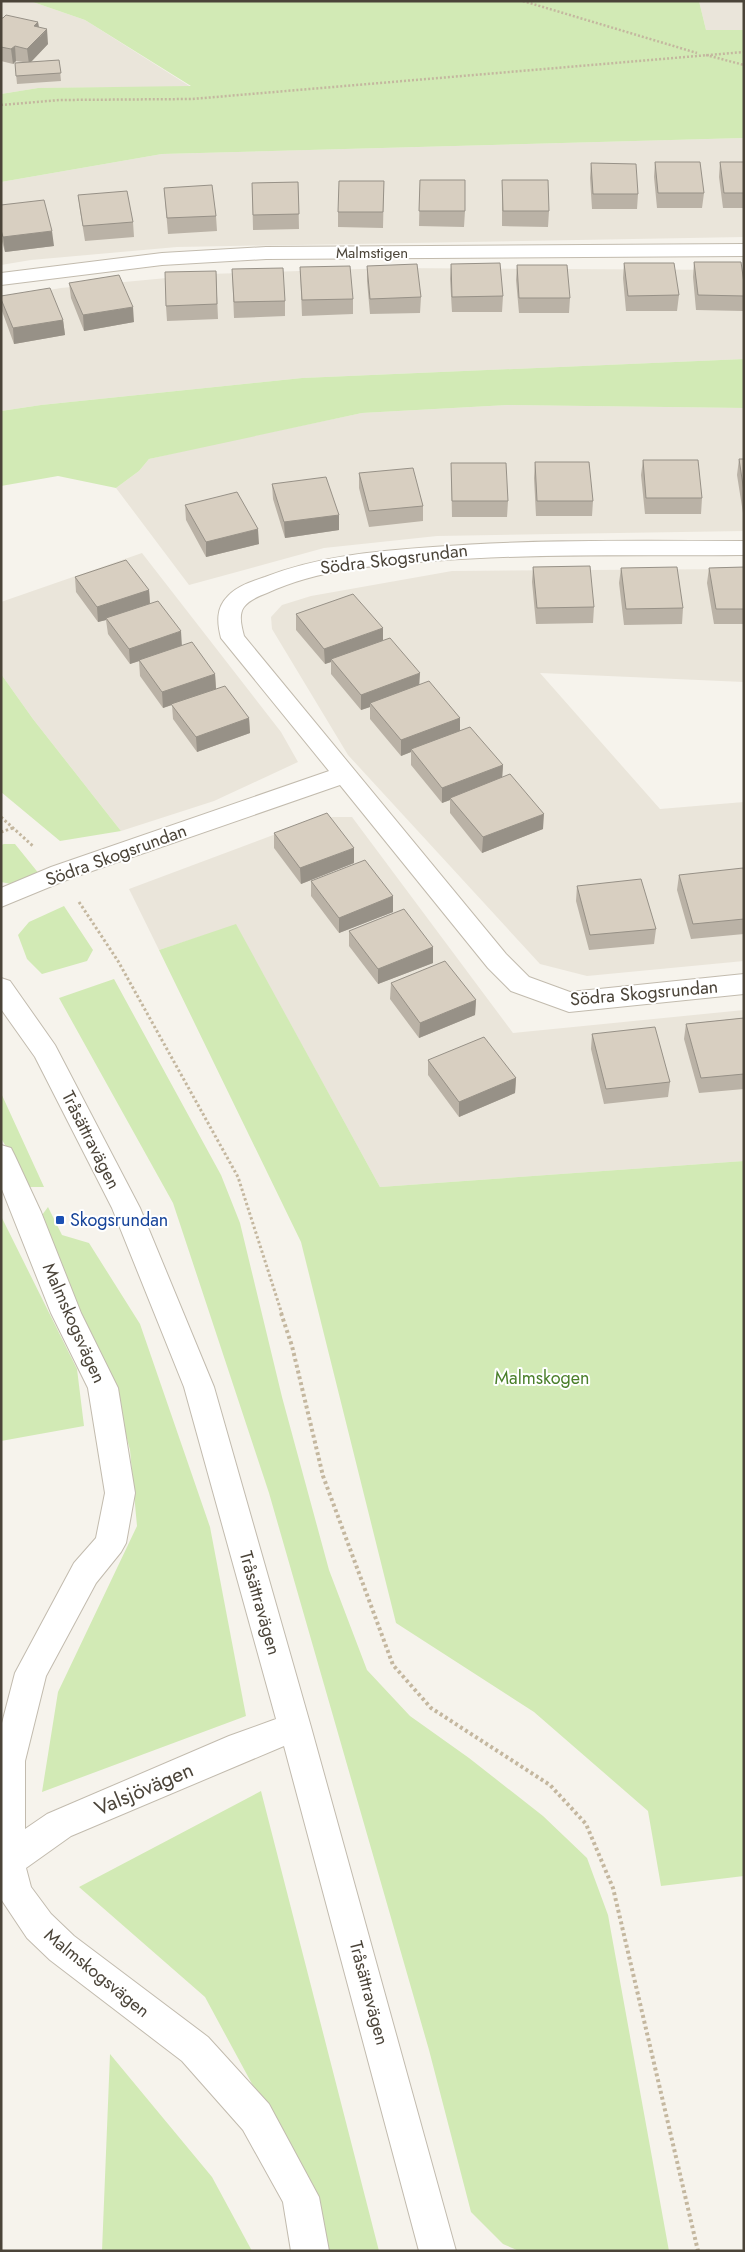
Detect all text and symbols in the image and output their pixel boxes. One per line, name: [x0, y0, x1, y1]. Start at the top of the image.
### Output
street label: Malmstigen: [336, 242, 408, 264]
street label: Södra Skogsrundan: [319, 537, 469, 581]
street label: Södra Skogsrundan: [42, 817, 190, 893]
street label: Södra Skogsrundan: [569, 974, 719, 1012]
street label: Tråsättravägen: [55, 1086, 127, 1194]
place label: Skogsrundan: [70, 1207, 168, 1233]
marker: Skogsrundan: [54, 1214, 66, 1226]
street label: Malmskogsvägen: [36, 1259, 112, 1387]
park label: Malmskogen: [494, 1365, 590, 1391]
street label: Tråsättravägen: [233, 1548, 287, 1658]
street label: Valsjövägen: [90, 1755, 198, 1823]
street label: Malmskogsvägen: [39, 1922, 155, 2024]
street label: Tråsättravägen: [343, 1938, 395, 2048]

